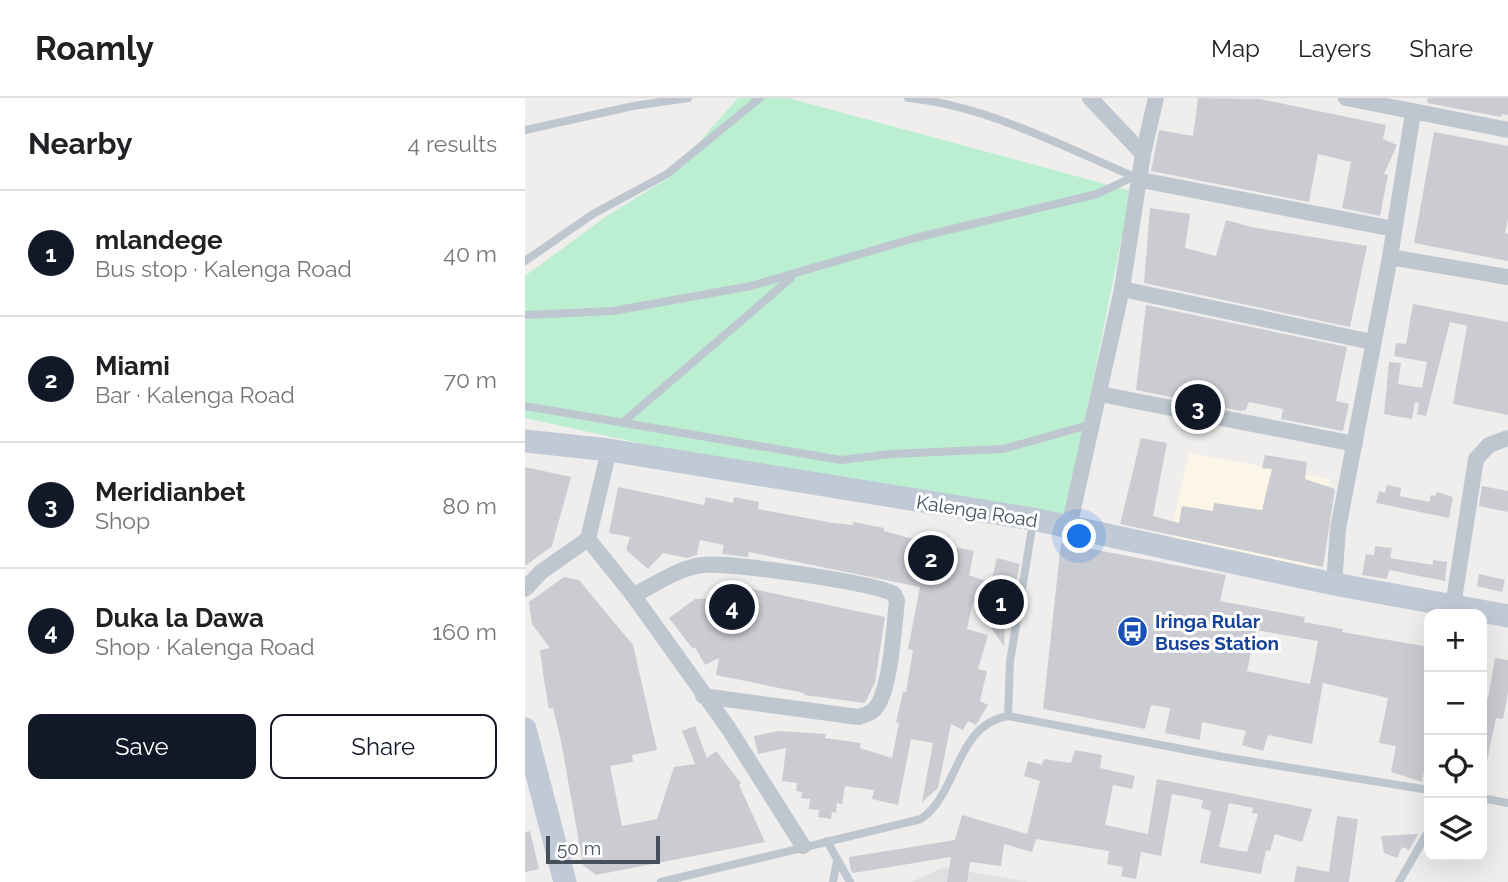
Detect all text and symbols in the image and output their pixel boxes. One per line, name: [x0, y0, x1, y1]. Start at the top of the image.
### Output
text: Roamly: [35, 29, 154, 68]
text: Map: [1211, 34, 1260, 63]
text: Layers: [1298, 34, 1371, 63]
text: Share: [1409, 34, 1473, 63]
text: Nearby: [28, 126, 132, 161]
text: 4 results: [408, 130, 497, 157]
text: mlandege: [95, 225, 222, 255]
text: 1: [45, 240, 57, 267]
text: 40 m: [443, 240, 497, 267]
text: Bus stop · Kalenga Road: [95, 255, 352, 282]
text: Miami: [95, 351, 170, 381]
text: 2: [45, 366, 57, 393]
text: 70 m: [444, 366, 497, 393]
text: Bar · Kalenga Road: [95, 381, 295, 408]
pin: 3: [1175, 381, 1221, 433]
text: Meridianbet: [95, 477, 245, 507]
street label: Kalenga Road: [915, 491, 1039, 531]
text: 3: [45, 492, 57, 519]
text: 80 m: [442, 492, 497, 519]
text: Shop: [95, 507, 150, 534]
your location: [1062, 519, 1096, 553]
pin: 2: [908, 532, 954, 584]
pin: 1: [978, 576, 1024, 628]
pin: 4: [709, 581, 755, 633]
text: Duka la Dawa: [95, 603, 264, 633]
map controls: [1424, 609, 1487, 861]
button: +: [1424, 609, 1487, 672]
place label: Iringa Rular Buses Station: [1155, 610, 1279, 654]
bus stop icon: Iringa Rular Buses Station: [1115, 615, 1149, 649]
text: 4: [44, 618, 58, 645]
text: 160 m: [432, 618, 497, 645]
text: Shop · Kalenga Road: [95, 633, 315, 660]
button: −: [1424, 672, 1487, 735]
button: Save: [28, 714, 256, 779]
button: Share: [270, 714, 497, 779]
button: locate: [1424, 735, 1487, 798]
button: layers: [1424, 798, 1487, 861]
scale bar: [546, 833, 660, 865]
text: 50 m: [557, 837, 601, 859]

